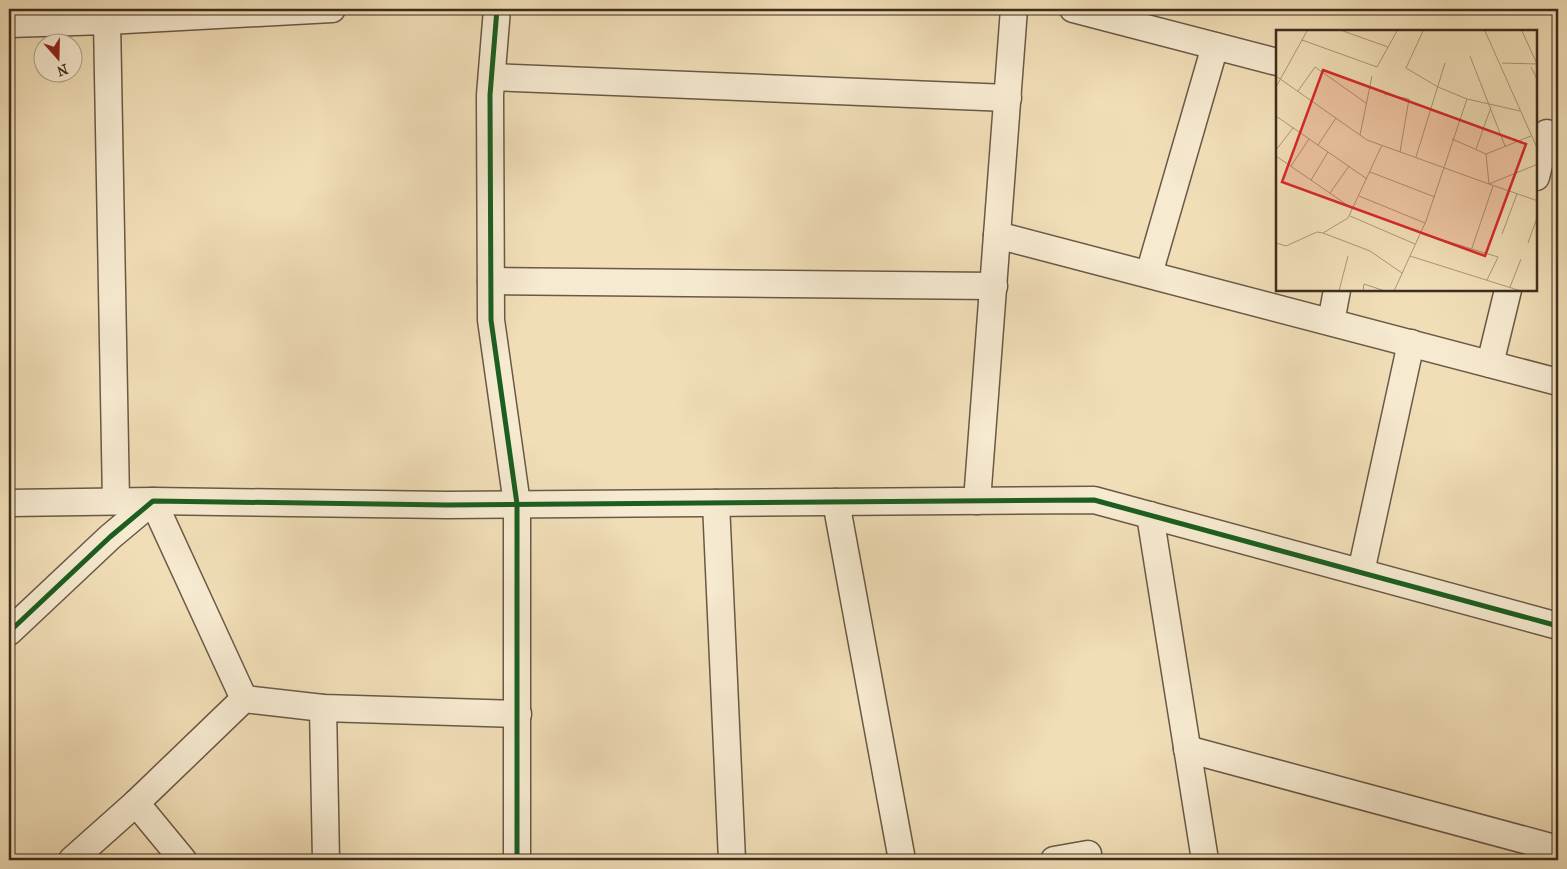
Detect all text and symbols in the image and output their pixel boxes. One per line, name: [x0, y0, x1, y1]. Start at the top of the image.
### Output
inset map: [1276, 30, 1537, 291]
north arrow: [32, 32, 82, 82]
text: N: [54, 60, 70, 80]

